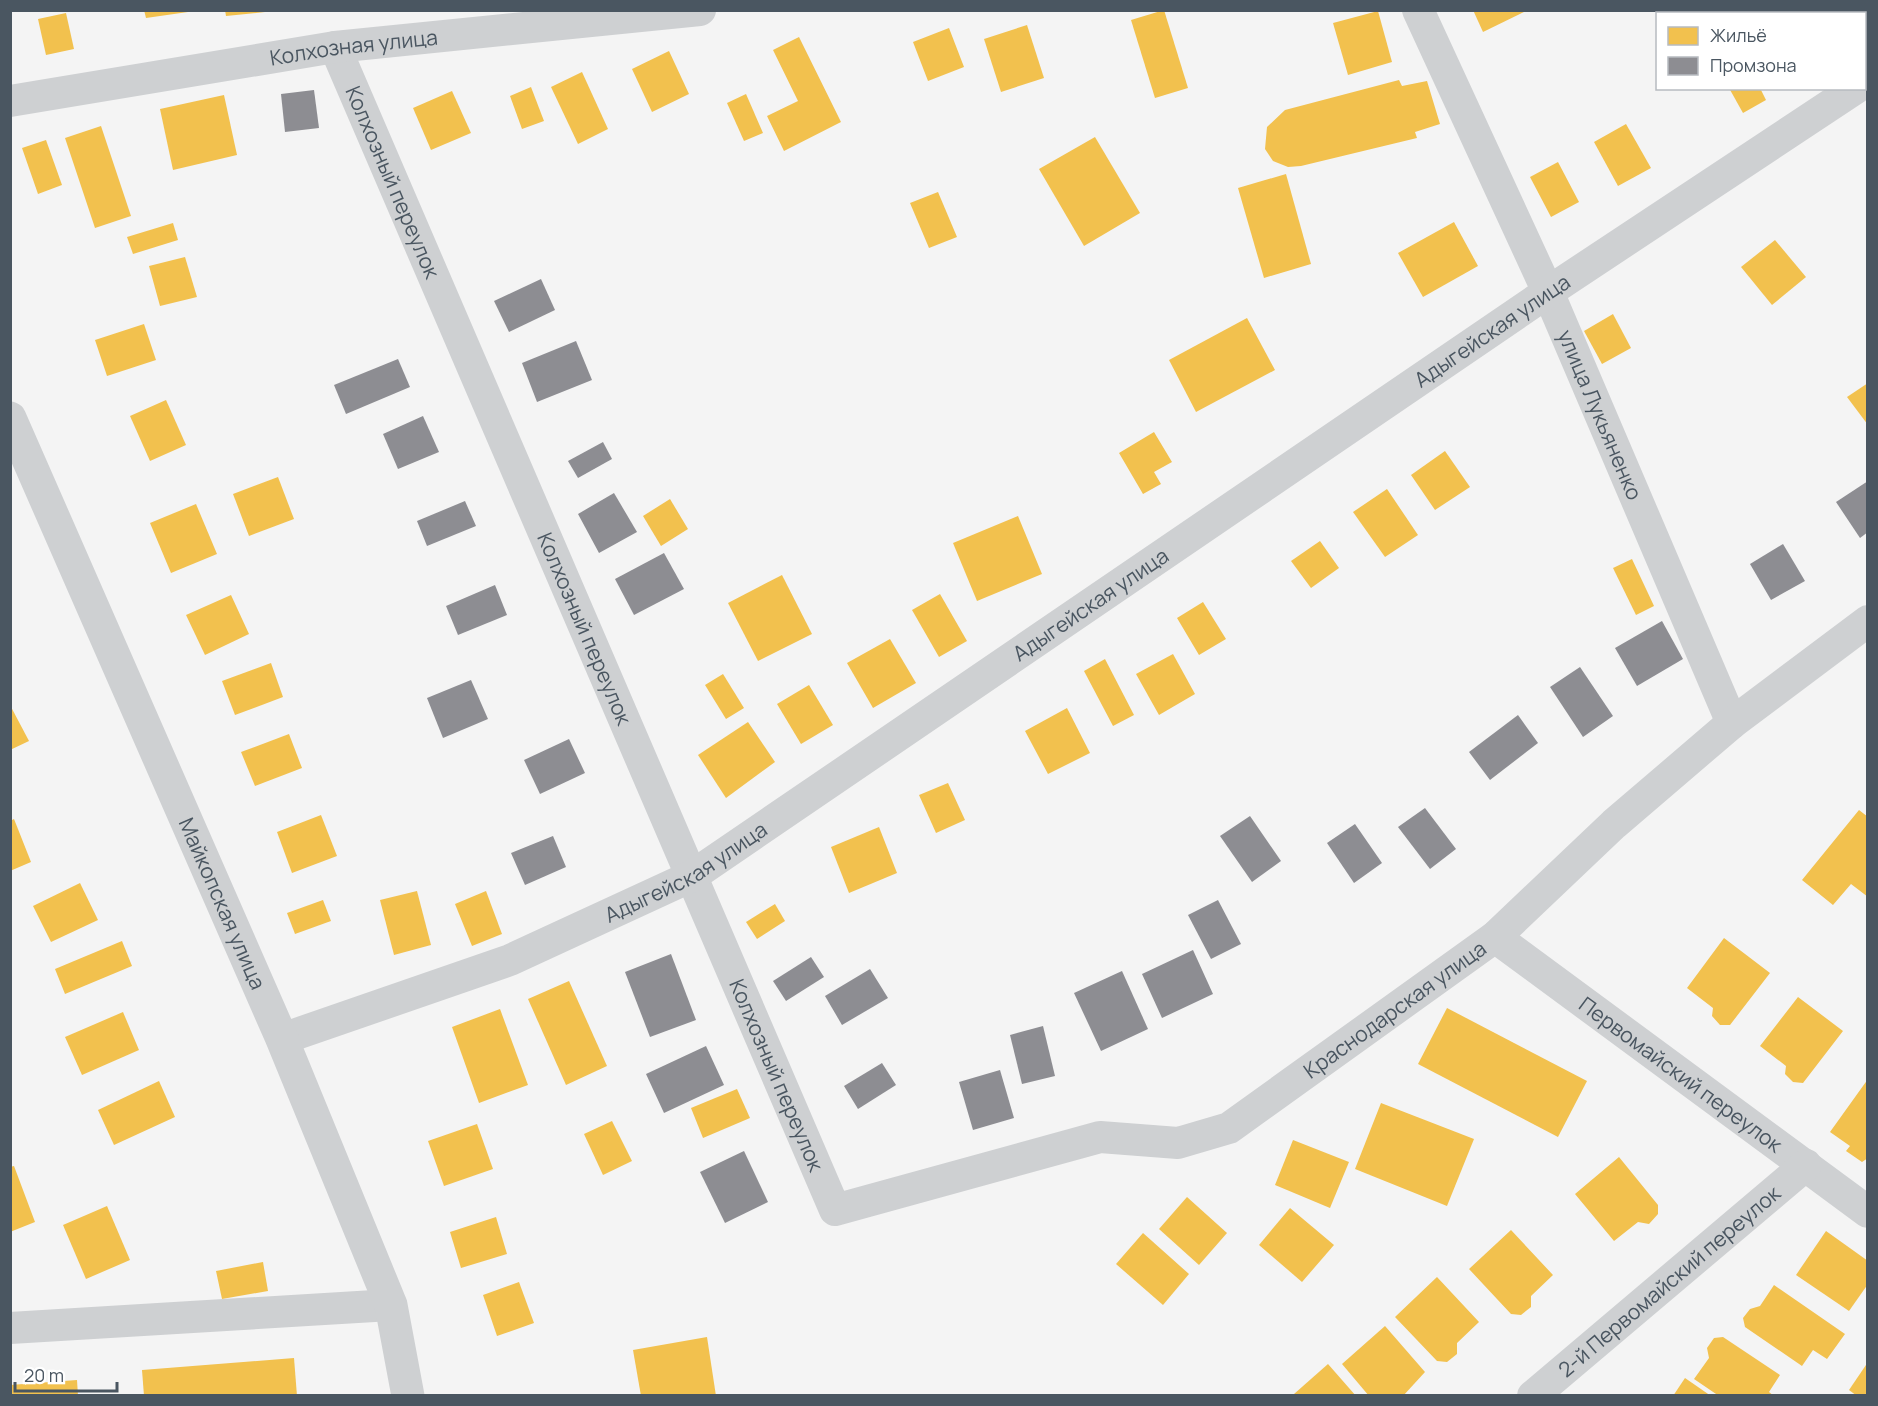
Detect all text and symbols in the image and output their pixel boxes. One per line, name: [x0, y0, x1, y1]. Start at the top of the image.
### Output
legend: [1656, 12, 1866, 90]
street label: Колхозная улица: [268, 23, 439, 72]
text: Жильё: [1710, 23, 1767, 47]
text: Промзона: [1710, 53, 1797, 77]
street label: Колхозный переулок: [339, 82, 447, 283]
street label: Адыгейская улица: [1408, 267, 1575, 393]
street label: улица Лукьяненко: [1552, 325, 1649, 504]
street label: Колхозный переулок: [531, 528, 639, 730]
street label: Адыгейская улица: [1007, 541, 1174, 667]
street label: Майкопская улица: [173, 813, 273, 994]
street label: Адыгейская улица: [600, 815, 772, 929]
street label: Краснодарская улица: [1298, 934, 1492, 1084]
street label: Колхозный переулок: [723, 975, 831, 1176]
street label: Первомайский переулок: [1574, 990, 1789, 1159]
street label: 2-й Первомайский переулок: [1552, 1179, 1786, 1383]
scale bar: [15, 1355, 117, 1393]
text: 20 m: [24, 1363, 64, 1387]

